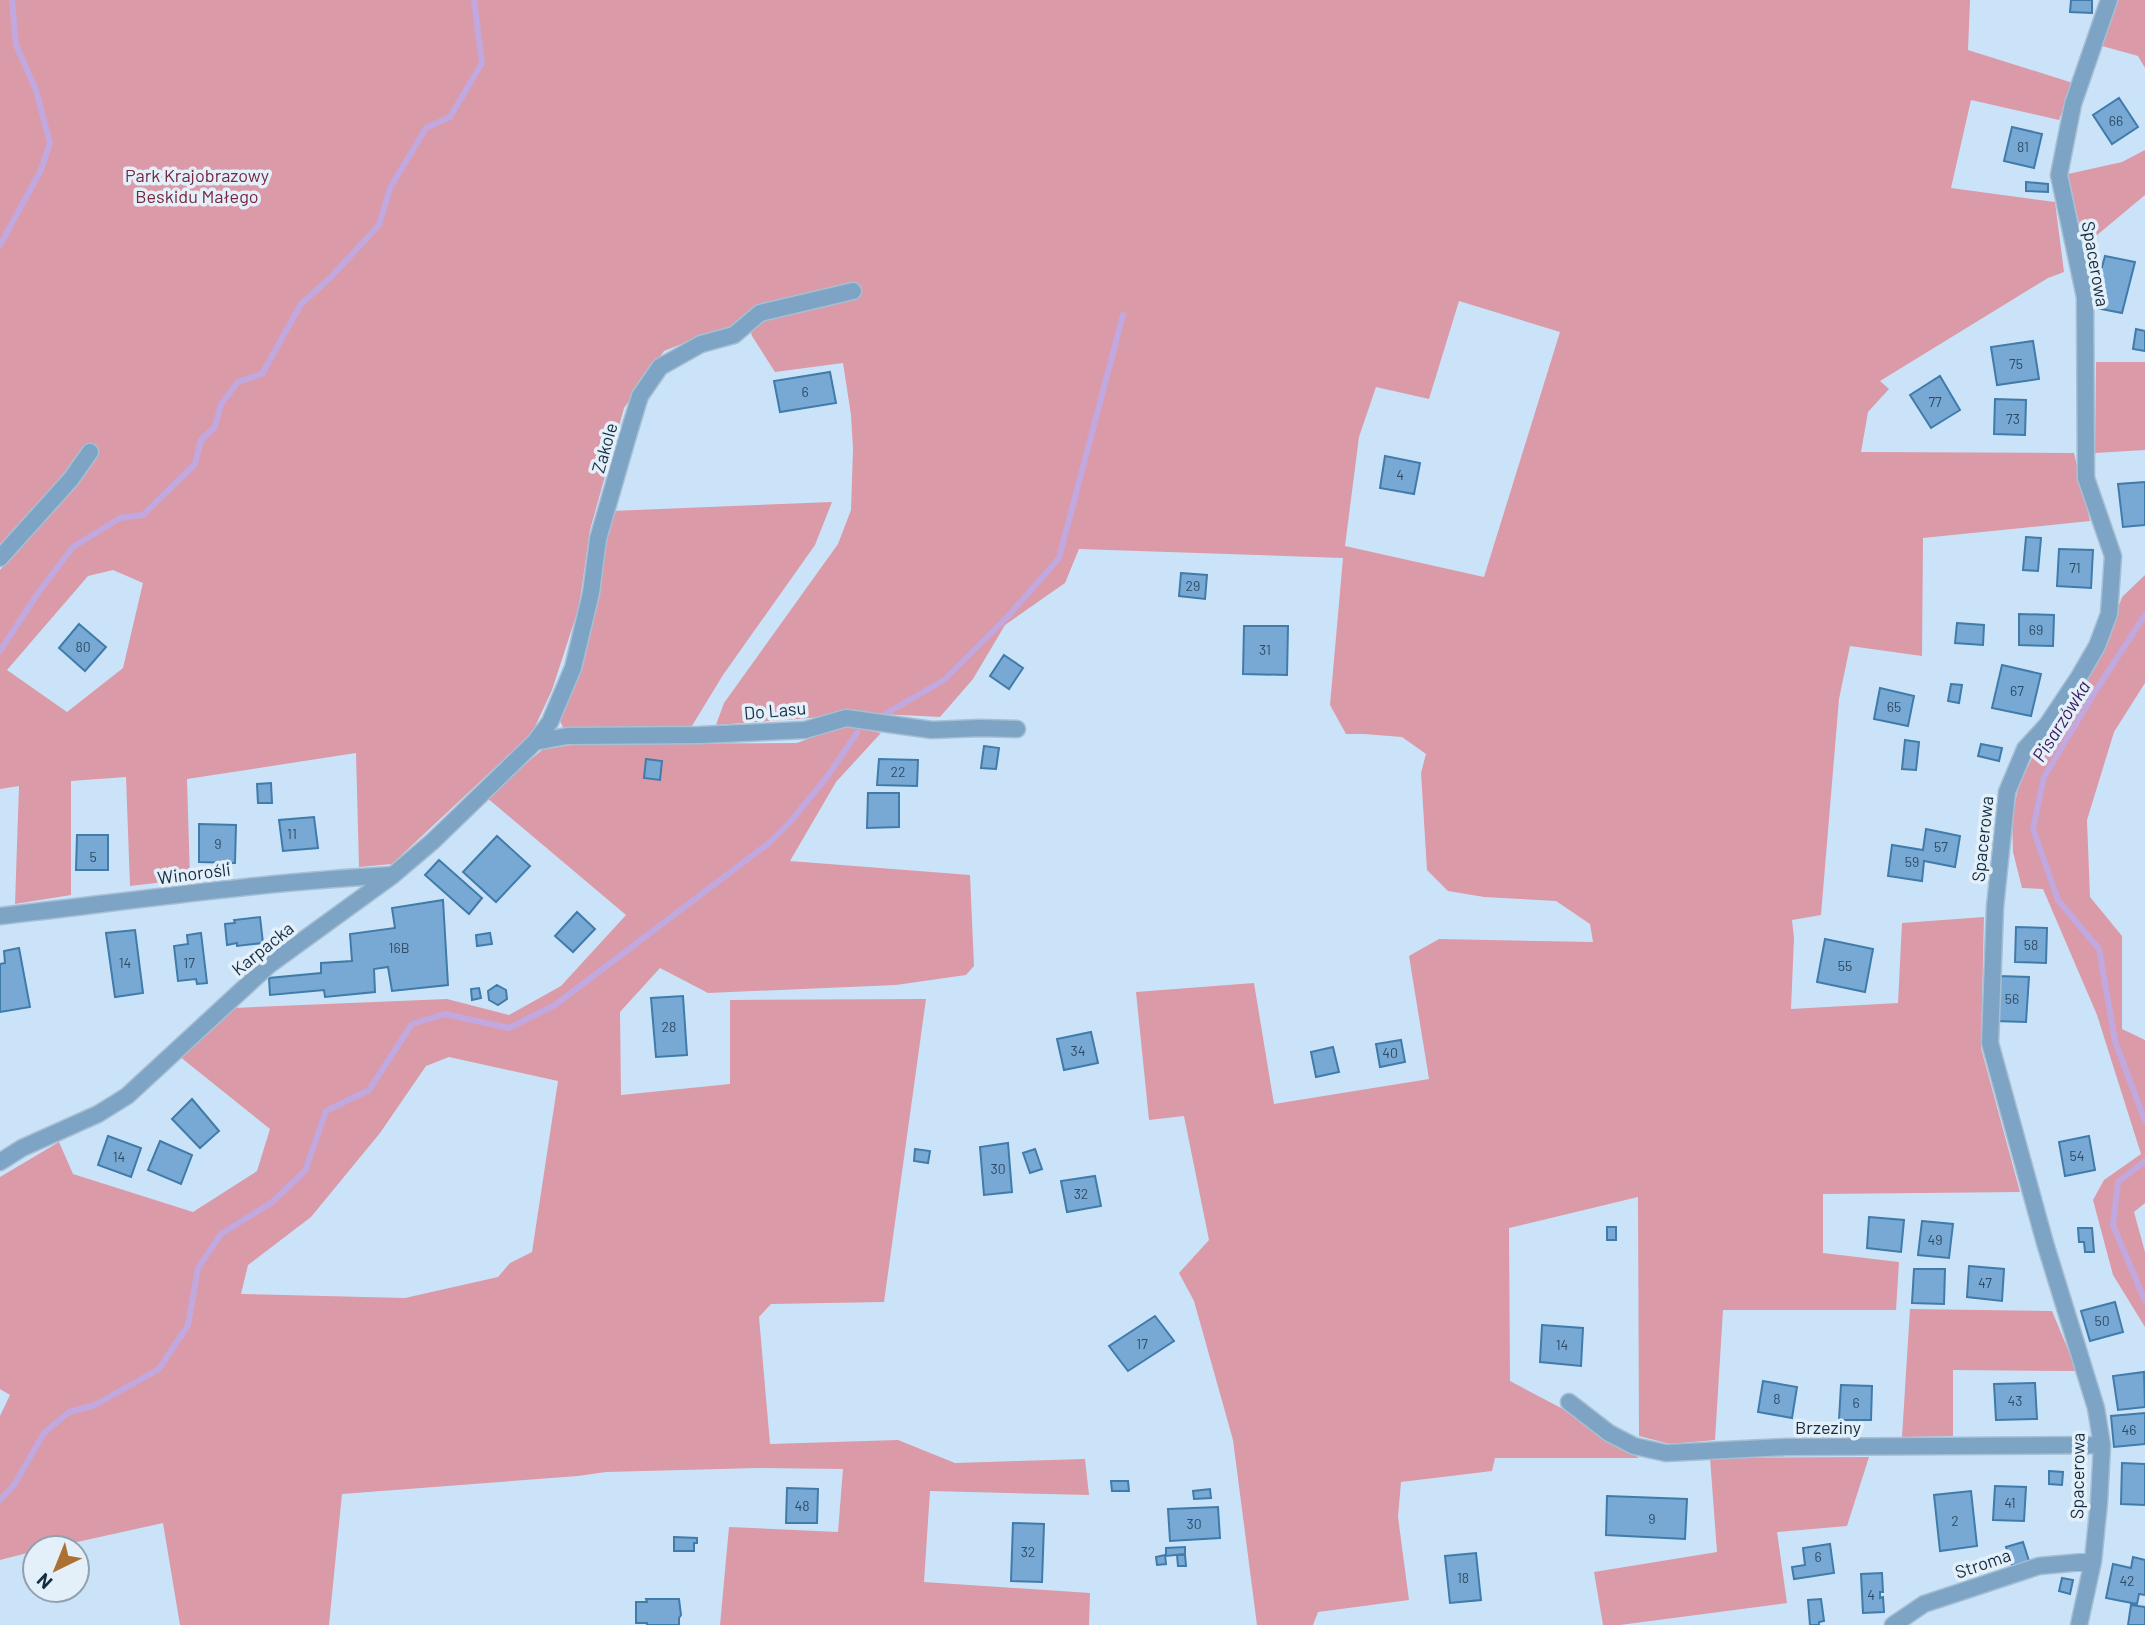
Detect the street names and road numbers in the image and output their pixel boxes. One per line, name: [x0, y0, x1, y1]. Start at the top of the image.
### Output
street label: Spacerowa: [2078, 219, 2114, 308]
street label: Zakole: [586, 420, 622, 475]
street label: Do Lasu: [743, 696, 807, 724]
street label: Spacerowa: [1967, 795, 1997, 883]
street label: Winorośli: [156, 858, 232, 888]
street label: Karpacka: [227, 917, 298, 980]
street label: Brzeziny: [1795, 1416, 1861, 1438]
street label: Spacerowa: [2065, 1433, 2089, 1519]
street label: Stroma: [1952, 1543, 2013, 1583]

